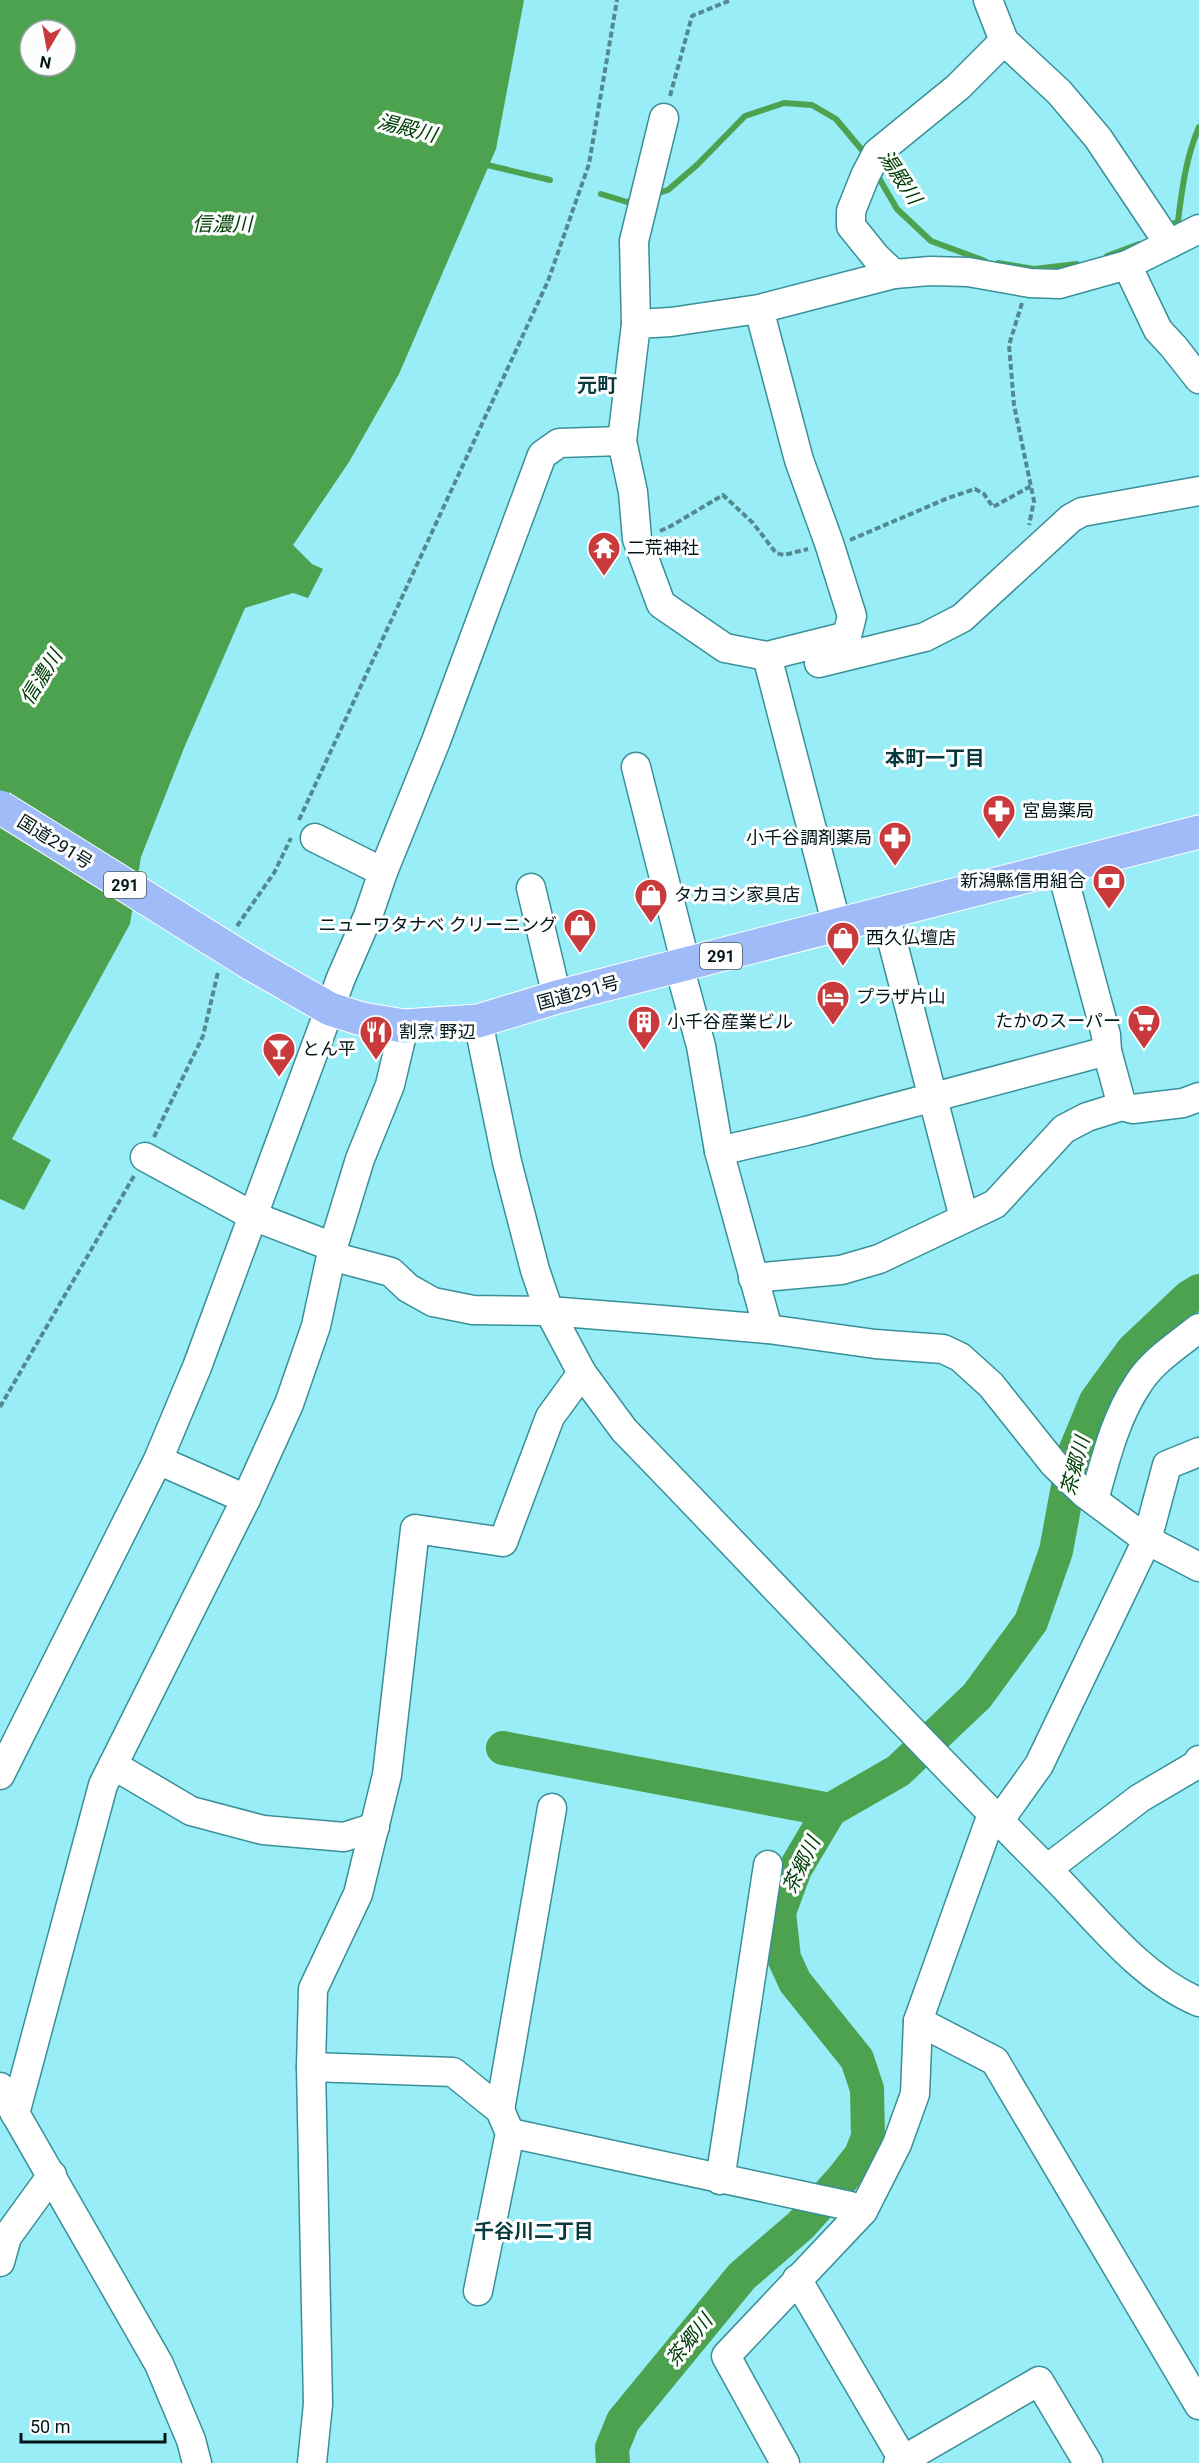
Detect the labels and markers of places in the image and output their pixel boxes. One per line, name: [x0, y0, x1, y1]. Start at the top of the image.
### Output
temple icon: 二荒神社: [586, 530, 622, 577]
place label: 二荒神社: [627, 537, 699, 558]
pharmacy icon: 宮島薬局: [981, 793, 1017, 840]
place label: 宮島薬局: [1022, 800, 1094, 821]
pharmacy icon: 小千谷調剤薬局: [877, 820, 913, 867]
place label: 小千谷調剤薬局: [746, 827, 872, 848]
bank icon: 新潟縣信用組合: [1091, 863, 1127, 910]
place label: 新潟縣信用組合: [960, 870, 1086, 891]
shop icon: タカヨシ家具店: [633, 877, 669, 924]
place label: タカヨシ家具店: [674, 884, 800, 905]
shop icon: ニューワタナベ クリーニング: [562, 907, 598, 954]
place label: ニューワタナベ クリーニング: [319, 914, 557, 935]
shop icon: 西久仏壇店: [825, 920, 861, 967]
place label: 西久仏壇店: [866, 927, 956, 948]
hotel icon: プラザ片山: [815, 979, 851, 1026]
place label: プラザ片山: [856, 986, 946, 1007]
supermarket icon: たかのスーパー: [1126, 1003, 1162, 1050]
building icon: 小千谷産業ビル: [626, 1004, 662, 1051]
place label: たかのスーパー: [995, 1010, 1121, 1031]
place label: 小千谷産業ビル: [667, 1011, 793, 1032]
restaurant icon: 割烹 野辺: [358, 1014, 394, 1061]
place label: 割烹 野辺: [399, 1021, 475, 1042]
bar icon: とん平: [261, 1031, 297, 1078]
place label: とん平: [302, 1038, 356, 1059]

